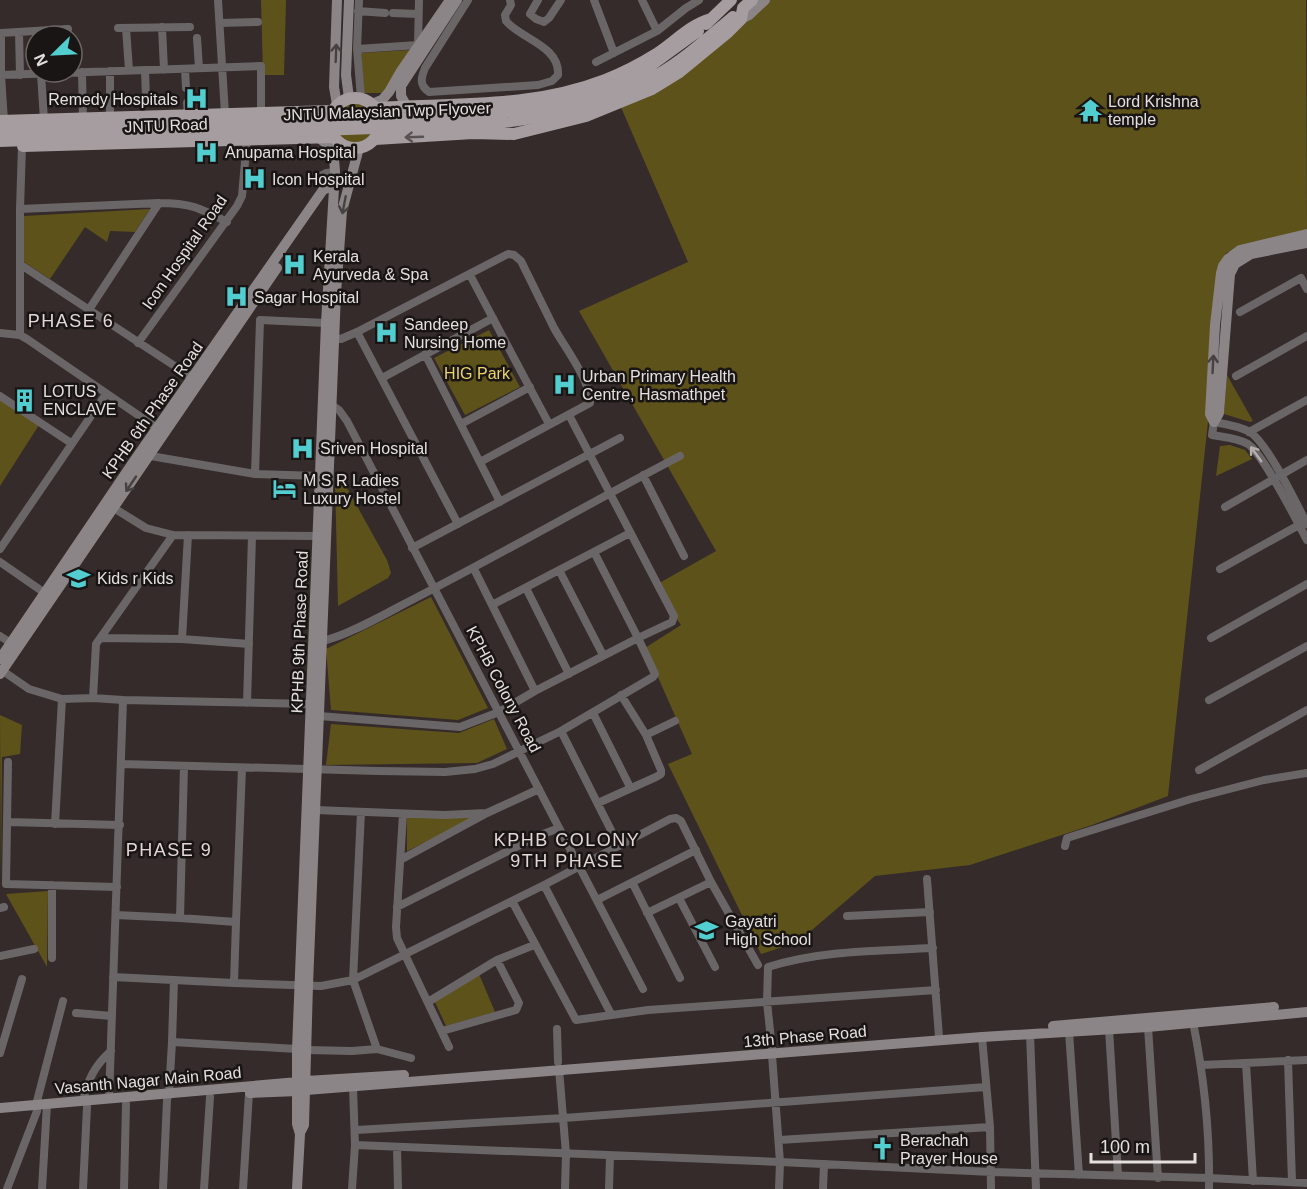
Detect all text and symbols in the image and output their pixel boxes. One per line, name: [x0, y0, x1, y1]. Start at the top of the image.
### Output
north arrow: [24, 24, 84, 84]
one-way arrow: [330, 43, 341, 63]
text: N: [31, 51, 51, 69]
hospital icon: Remedy Hospitals: [183, 86, 209, 112]
place label: Remedy Hospitals: [48, 91, 178, 108]
place label: Lord Krishna temple: [1108, 93, 1199, 128]
temple icon: Lord Krishna temple: [1077, 97, 1103, 123]
street label: JNTU Malaysian Twp Flyover: [283, 99, 492, 124]
street label: JNTU Road: [124, 116, 208, 135]
one-way arrow: [405, 131, 425, 142]
hospital icon: Anupama Hospital: [194, 139, 220, 165]
place label: Anupama Hospital: [225, 144, 356, 161]
hospital icon: Icon Hospital: [241, 166, 267, 192]
place label: Icon Hospital: [272, 171, 365, 188]
street label: Icon Hospital Road: [139, 192, 230, 313]
one-way arrow: [338, 194, 349, 214]
place label: Kerala Ayurveda & Spa: [313, 248, 428, 283]
hospital icon: Kerala Ayurveda & Spa: [282, 252, 308, 278]
hospital icon: Sagar Hospital: [223, 284, 249, 310]
place label: Sagar Hospital: [254, 289, 359, 306]
district label: PHASE 6: [28, 311, 114, 331]
place label: Sandeep Nursing Home: [404, 316, 506, 351]
hospital icon: Sandeep Nursing Home: [373, 320, 399, 346]
street label: KPHB 6th Phase Road: [99, 339, 206, 482]
one-way arrow: [1207, 355, 1218, 375]
park label: HIG Park: [444, 365, 511, 382]
place label: Urban Primary Health Centre, Hasmathpet: [582, 368, 736, 403]
hospital icon: Urban Primary Health Centre, Hasmathpet: [551, 372, 577, 398]
place label: LOTUS ENCLAVE: [43, 383, 117, 418]
building icon: LOTUS ENCLAVE: [12, 387, 38, 413]
hospital icon: Sriven Hospital: [289, 435, 315, 461]
place label: Sriven Hospital: [320, 440, 428, 457]
one-way arrow: [1250, 446, 1262, 462]
place label: M S R Ladies Luxury Hostel: [303, 472, 401, 507]
one-way arrow: [125, 476, 137, 492]
hotel icon: M S R Ladies Luxury Hostel: [272, 476, 298, 502]
street label: KPHB 9th Phase Road: [288, 550, 311, 714]
school or university icon: Kids r Kids: [66, 565, 92, 591]
place label: Kids r Kids: [97, 570, 173, 587]
street label: KPHB Colony Road: [463, 623, 544, 755]
district label: KPHB COLONY 9TH PHASE: [494, 830, 640, 871]
district label: PHASE 9: [126, 840, 212, 860]
place label: Gayatri High School: [725, 913, 811, 948]
school or university icon: Gayatri High School: [694, 917, 720, 943]
street label: 13th Phase Road: [743, 1023, 867, 1050]
street label: Vasanth Nagar Main Road: [54, 1064, 242, 1097]
scale bar: [1091, 1126, 1194, 1164]
place label: Berachah Prayer House: [900, 1132, 998, 1167]
church icon: Berachah Prayer House: [869, 1136, 895, 1162]
text: 100 m: [1100, 1137, 1150, 1157]

